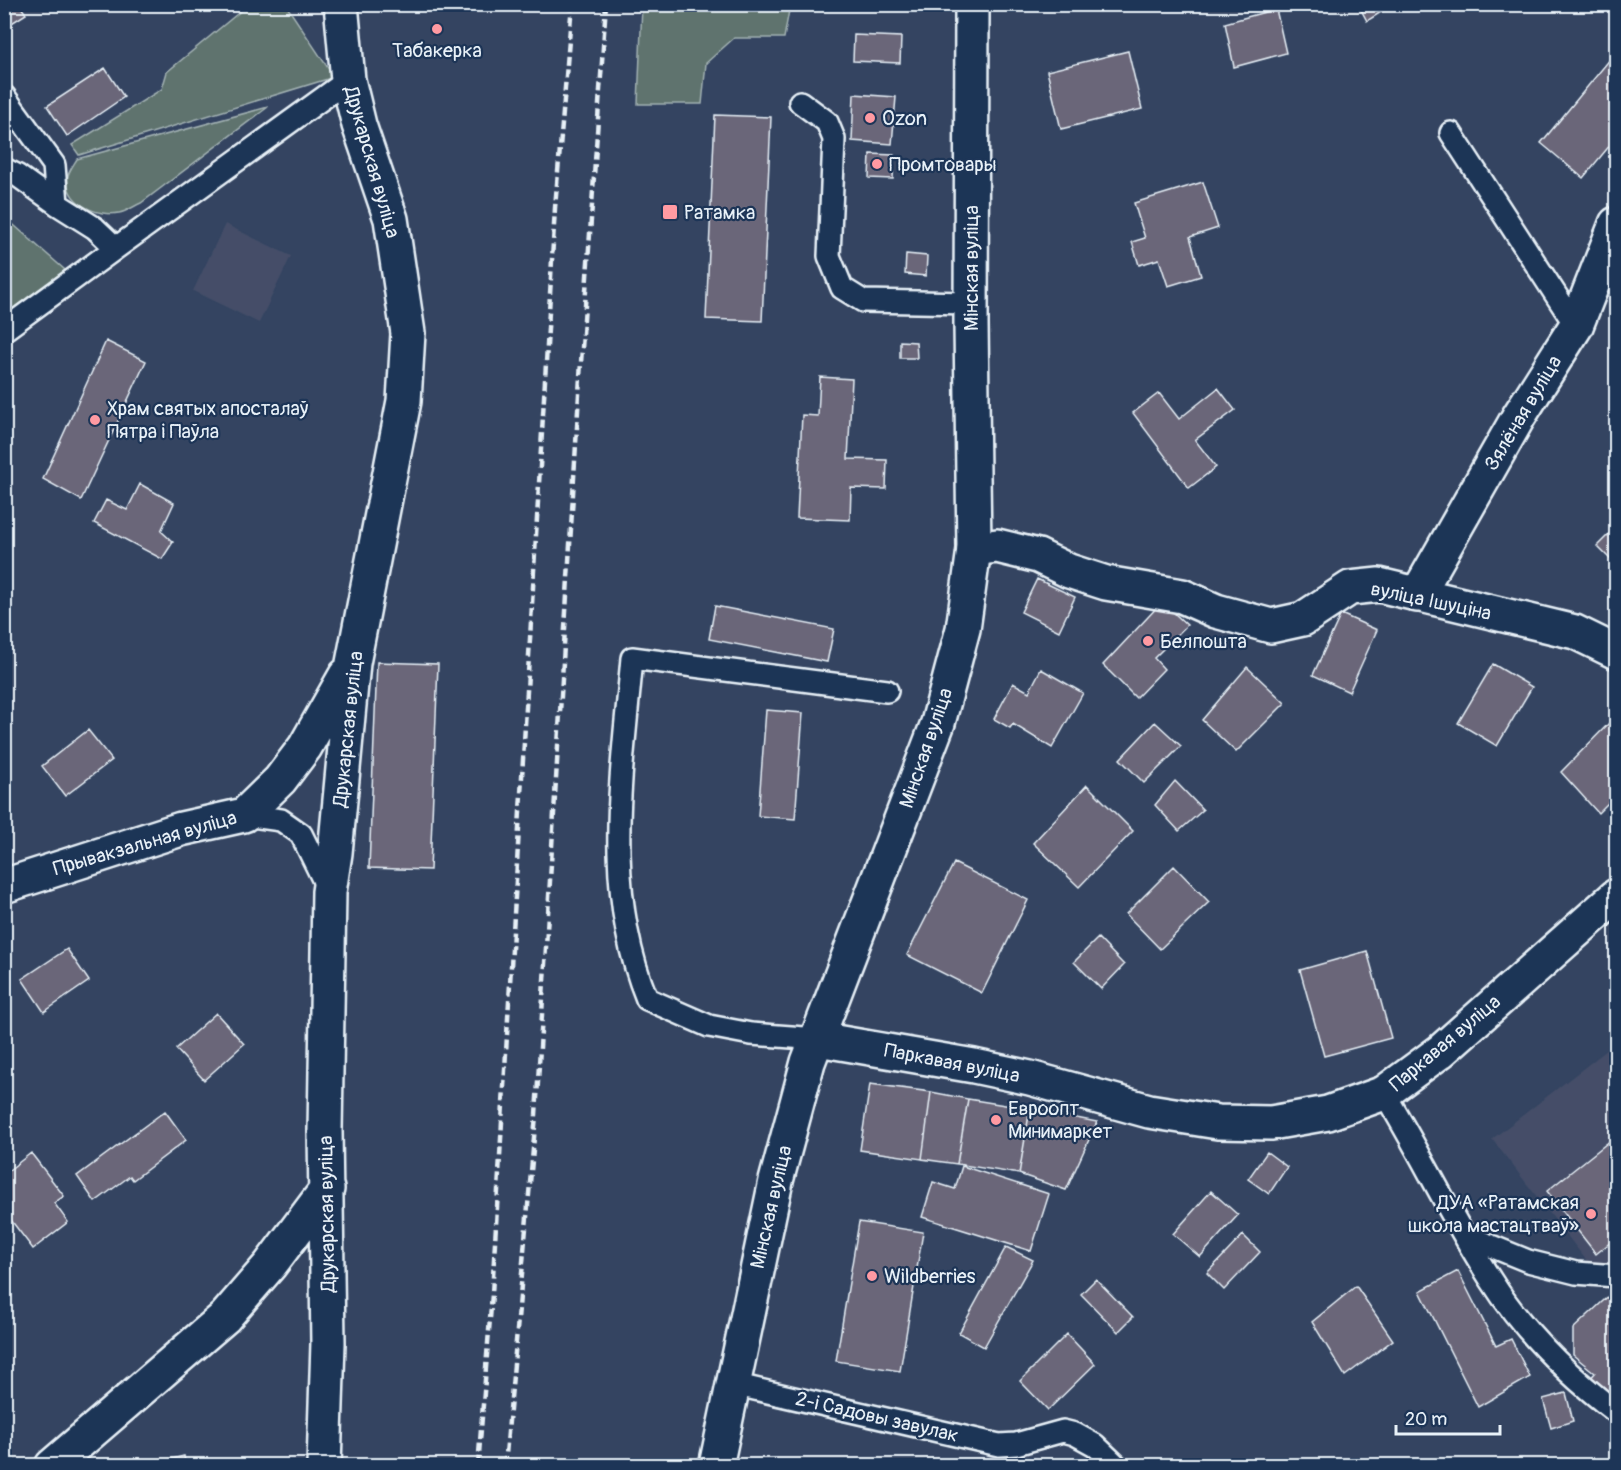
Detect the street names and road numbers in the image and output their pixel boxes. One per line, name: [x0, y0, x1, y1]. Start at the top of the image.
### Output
street label: Друкарская вуліца: [338, 82, 406, 241]
street label: Мінская вуліца: [959, 205, 984, 331]
street label: Зялёная вуліца: [1479, 351, 1567, 475]
street label: вуліца Ішуціна: [1369, 576, 1493, 626]
street label: Друкарская вуліца: [327, 650, 369, 809]
street label: Мінская вуліца: [894, 684, 958, 812]
street label: Прывакзальная вуліца: [50, 805, 240, 881]
street label: Паркавая вуліца: [1384, 989, 1506, 1097]
street label: Паркавая вуліца: [882, 1038, 1022, 1088]
street label: Друкарская вуліца: [313, 1135, 341, 1294]
street label: Мінская вуліца: [745, 1143, 797, 1271]
street label: 2-і Садовы завулак: [793, 1386, 961, 1448]

